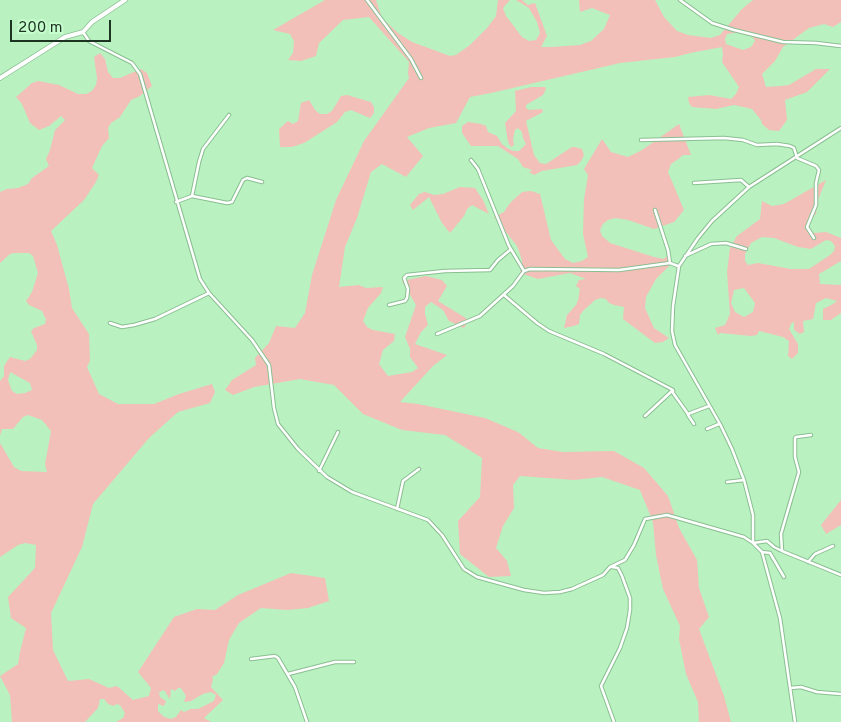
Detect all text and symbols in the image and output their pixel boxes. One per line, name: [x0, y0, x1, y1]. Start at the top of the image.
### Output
scale bar: [12, 10, 114, 42]
text: 200 m: [18, 19, 63, 38]

